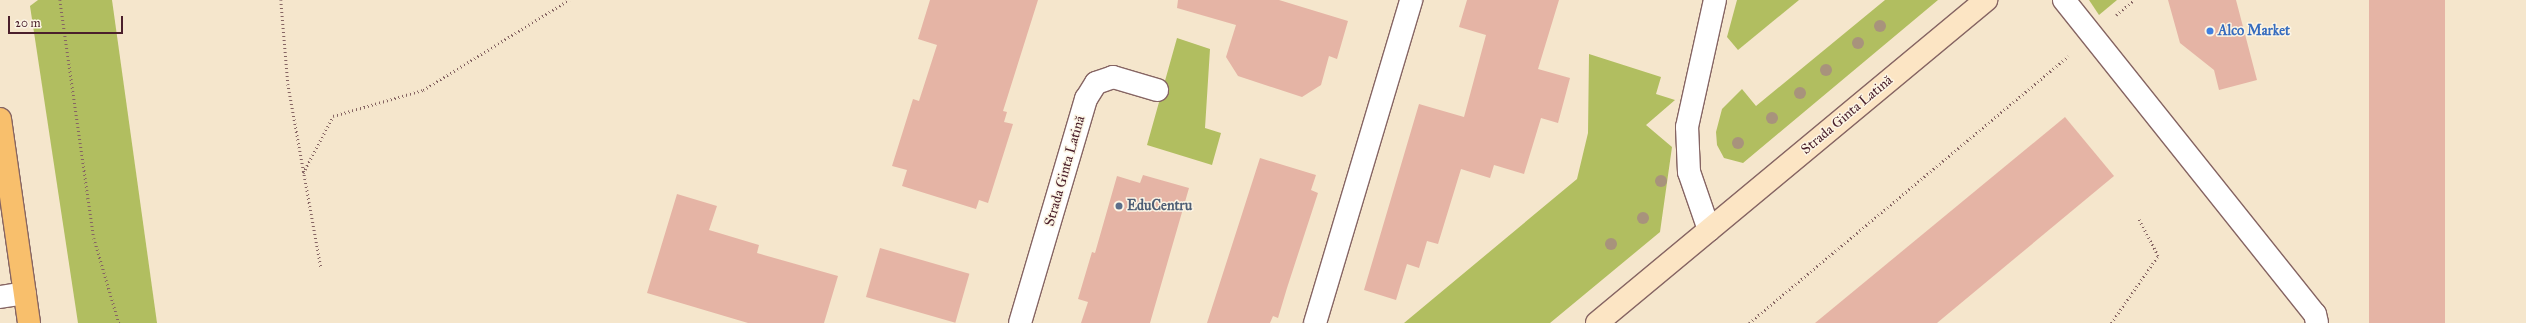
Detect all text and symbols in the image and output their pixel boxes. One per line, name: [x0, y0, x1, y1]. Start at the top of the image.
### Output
scale bar: [10, 8, 125, 34]
text: 20 m: [15, 16, 41, 30]
place label: Alco Market: [2218, 23, 2290, 39]
marker: Alco Market: [2205, 26, 2215, 36]
street label: Strada Ginta Latină: [1798, 72, 1896, 158]
street label: Strada Ginta Latină: [1041, 114, 1089, 228]
place label: EduCentru: [1127, 198, 1192, 214]
marker: EduCentru: [1114, 201, 1124, 211]

